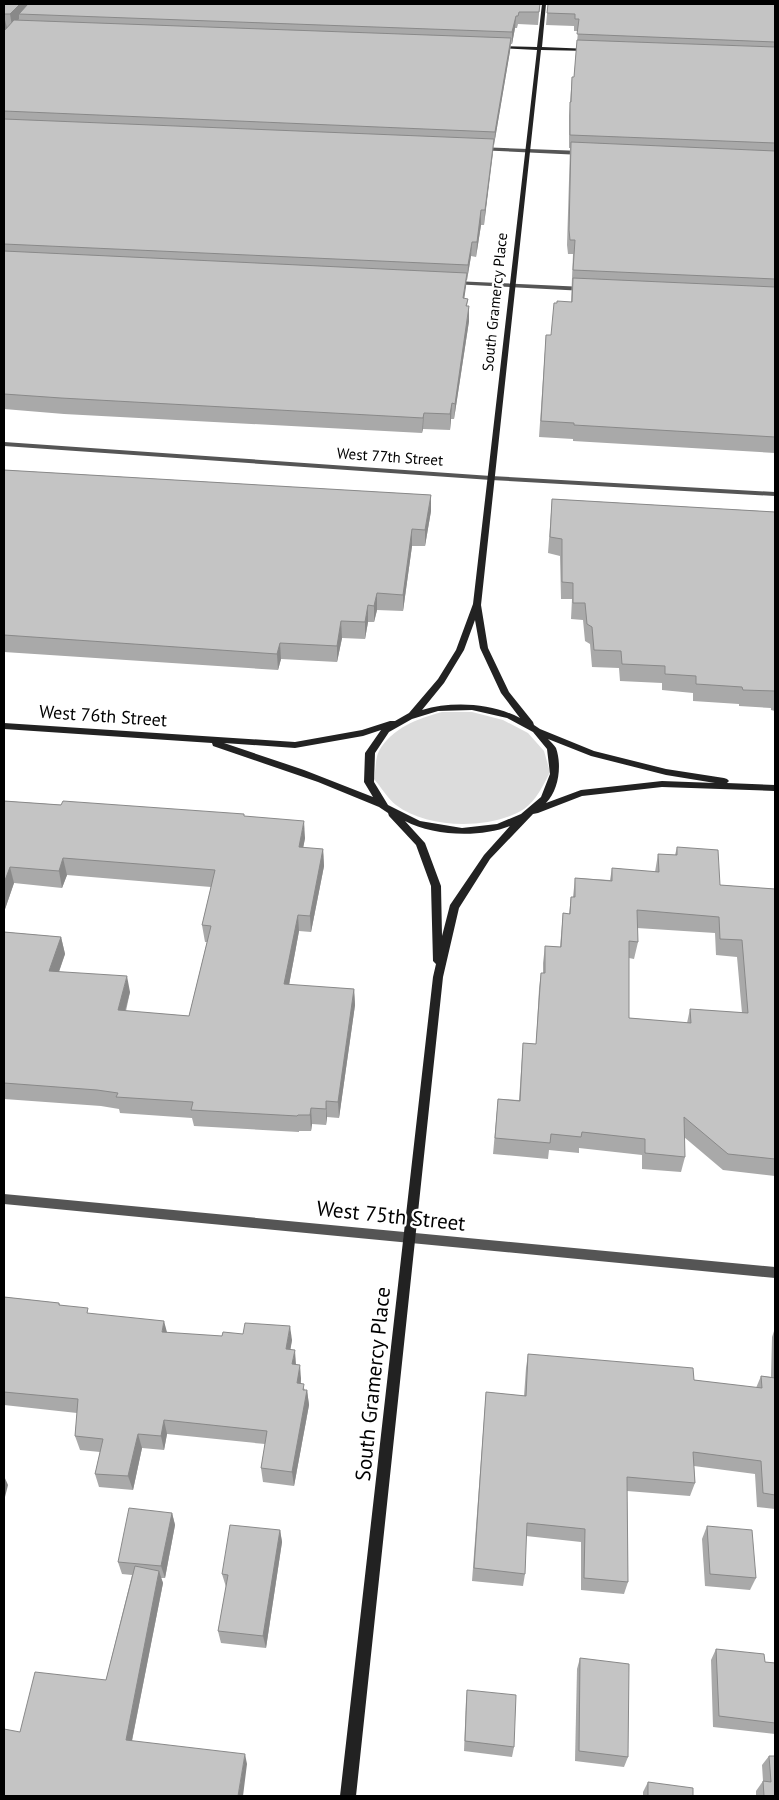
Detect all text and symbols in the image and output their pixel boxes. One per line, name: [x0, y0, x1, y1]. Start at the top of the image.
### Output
street label: South Gramercy Place: [478, 232, 511, 372]
street label: West 77th Street: [336, 443, 444, 470]
street label: West 76th Street: [38, 700, 168, 731]
street label: West 75th Street: [315, 1194, 467, 1237]
street label: South Gramercy Place: [349, 1286, 396, 1482]

